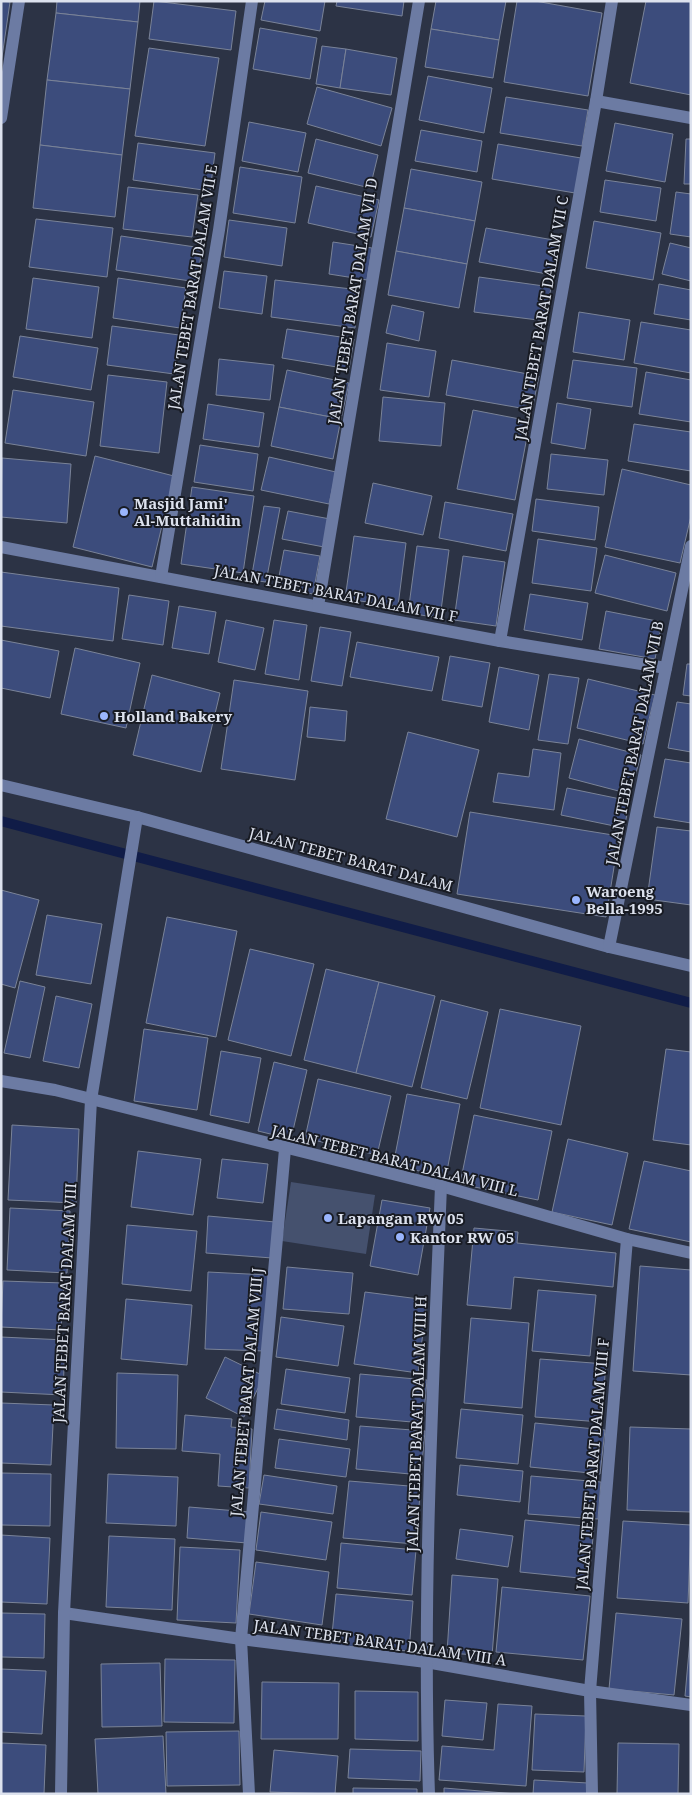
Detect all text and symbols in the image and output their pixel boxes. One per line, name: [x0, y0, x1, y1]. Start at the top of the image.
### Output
street label: JALAN TEBET BARAT DALAM VII E: [163, 163, 221, 412]
street label: JALAN TEBET BARAT DALAM VII D: [322, 176, 381, 427]
street label: JALAN TEBET BARAT DALAM VII C: [509, 194, 572, 443]
place label: Masjid Jami' Al-Muttahidin: [134, 493, 241, 530]
marker: Masjid Jami' Al-Muttahidin: [118, 506, 130, 518]
street label: JALAN TEBET BARAT DALAM VII F: [212, 559, 460, 626]
street label: JALAN TEBET BARAT DALAM VII B: [600, 619, 668, 868]
place label: Holland Bakery: [114, 706, 232, 726]
marker: Holland Bakery: [98, 710, 110, 722]
street label: JALAN TEBET BARAT DALAM: [246, 822, 455, 896]
place label: Waroeng Bella-1995: [586, 881, 663, 918]
marker: Waroeng Bella-1995: [570, 894, 582, 906]
street label: JALAN TEBET BARAT DALAM VIII L: [269, 1119, 520, 1200]
street label: JALAN TEBET BARAT DALAM VIII: [48, 1182, 80, 1425]
place label: Lapangan RW 05: [338, 1208, 464, 1228]
marker: Lapangan RW 05: [322, 1212, 334, 1224]
place label: Kantor RW 05: [410, 1227, 514, 1247]
marker: Kantor RW 05: [394, 1231, 406, 1243]
street label: JALAN TEBET BARAT DALAM VIII J: [225, 1267, 267, 1518]
street label: JALAN TEBET BARAT DALAM VIII H: [402, 1296, 430, 1553]
street label: JALAN TEBET BARAT DALAM VIII F: [571, 1337, 613, 1592]
street label: JALAN TEBET BARAT DALAM VIII A: [251, 1614, 508, 1670]

